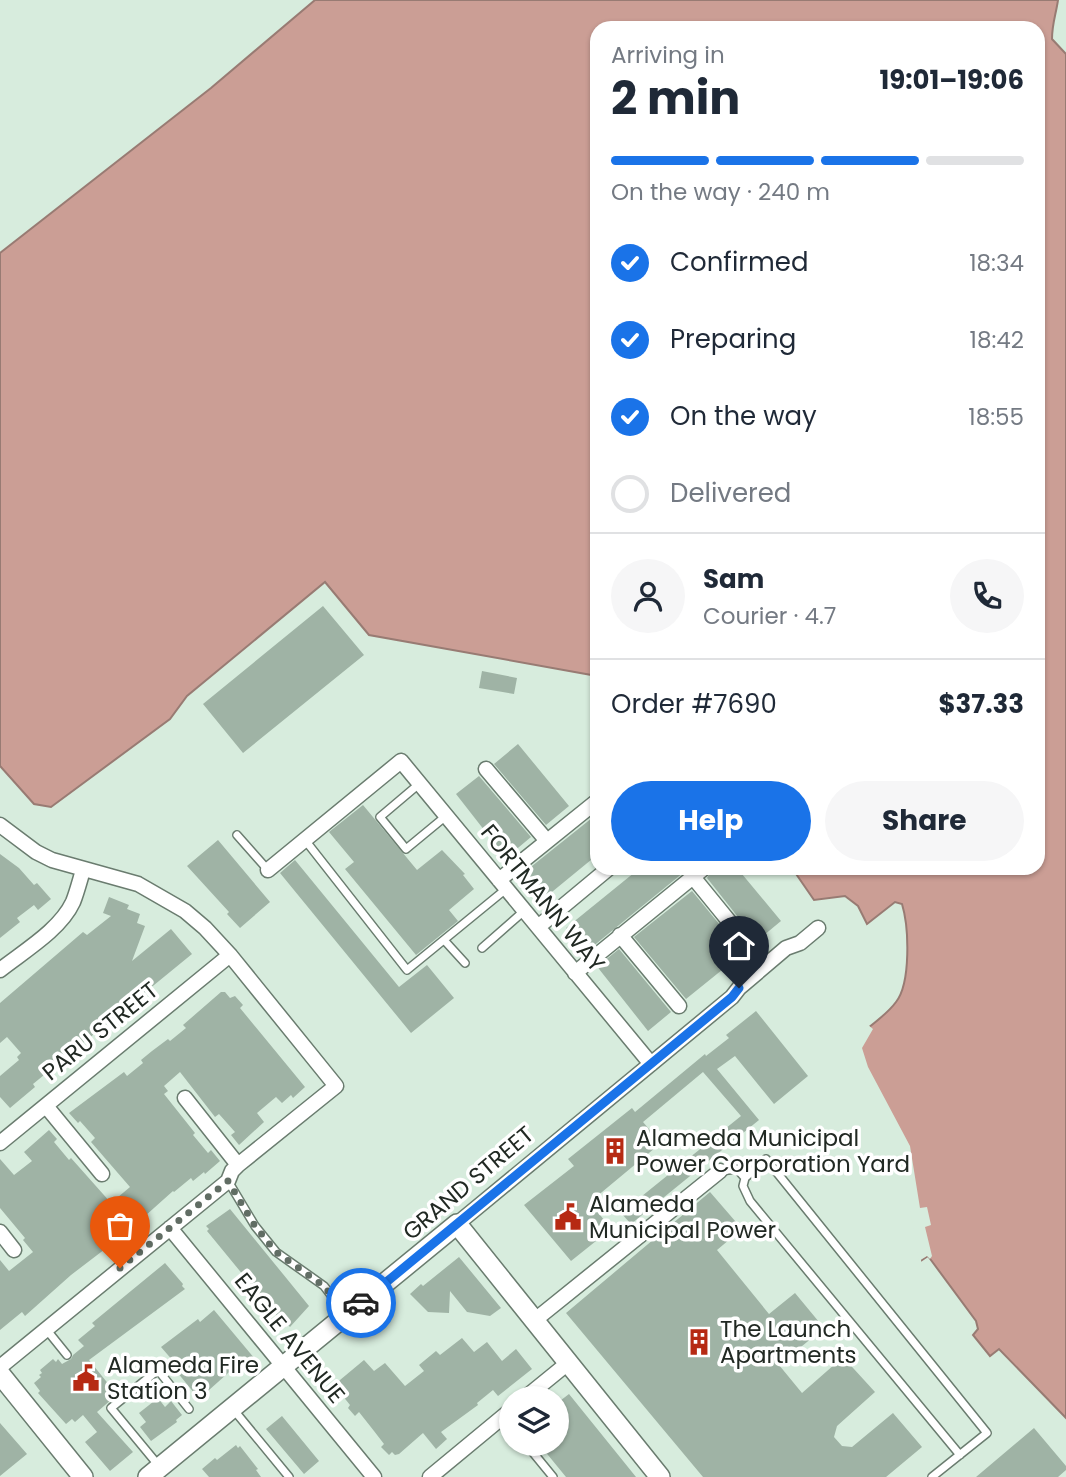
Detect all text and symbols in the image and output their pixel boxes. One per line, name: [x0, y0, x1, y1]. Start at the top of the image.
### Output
text: Arriving in: [611, 39, 725, 71]
text: 19:01–19:06: [879, 62, 1024, 98]
text: 2 min: [611, 66, 740, 130]
text: On the way · 240 m: [611, 176, 830, 208]
icon: check: [611, 244, 649, 282]
text: Confirmed: [670, 244, 808, 280]
text: 18:34: [969, 247, 1024, 279]
icon: check: [611, 321, 649, 359]
text: Preparing: [670, 321, 796, 357]
text: 18:42: [970, 324, 1024, 356]
icon: check: [611, 398, 649, 436]
text: On the way: [670, 398, 817, 434]
text: 18:55: [968, 401, 1024, 433]
text: Delivered: [670, 475, 791, 511]
button: person: [611, 559, 685, 633]
button: phone: [950, 559, 1024, 633]
text: Sam: [703, 561, 764, 597]
text: Courier · 4.7: [703, 600, 836, 632]
text: Order #7690: [611, 686, 777, 722]
text: $37.33: [938, 686, 1024, 722]
button: Help: [611, 781, 811, 861]
button: Share: [825, 781, 1024, 861]
street label: FORTMANN WAY: [474, 817, 612, 979]
pin: [709, 916, 769, 988]
icon: home: [720, 927, 758, 965]
street label: PARU STREET: [35, 974, 165, 1088]
street label: GRAND STREET: [396, 1119, 540, 1247]
place label: Alameda Municipal Power Corporation Yard: [636, 1122, 910, 1180]
building icon: Alameda Municipal Power Corporation Yard: [600, 1136, 630, 1166]
place label: Alameda Municipal Power: [589, 1188, 776, 1246]
pin: [90, 1196, 150, 1268]
public building icon: Alameda Municipal Power: [553, 1202, 583, 1232]
icon: bag: [101, 1207, 139, 1245]
street label: EAGLE AVENUE: [227, 1266, 353, 1410]
courier: [326, 1268, 396, 1338]
icon: car: [342, 1284, 380, 1322]
place label: The Launch Apartments: [720, 1313, 857, 1371]
building icon: The Launch Apartments: [684, 1327, 714, 1357]
place label: Alameda Fire Station 3: [107, 1349, 259, 1407]
public building icon: Alameda Fire Station 3: [71, 1363, 101, 1393]
map controls: [499, 1386, 569, 1456]
button: layers: [499, 1386, 569, 1456]

